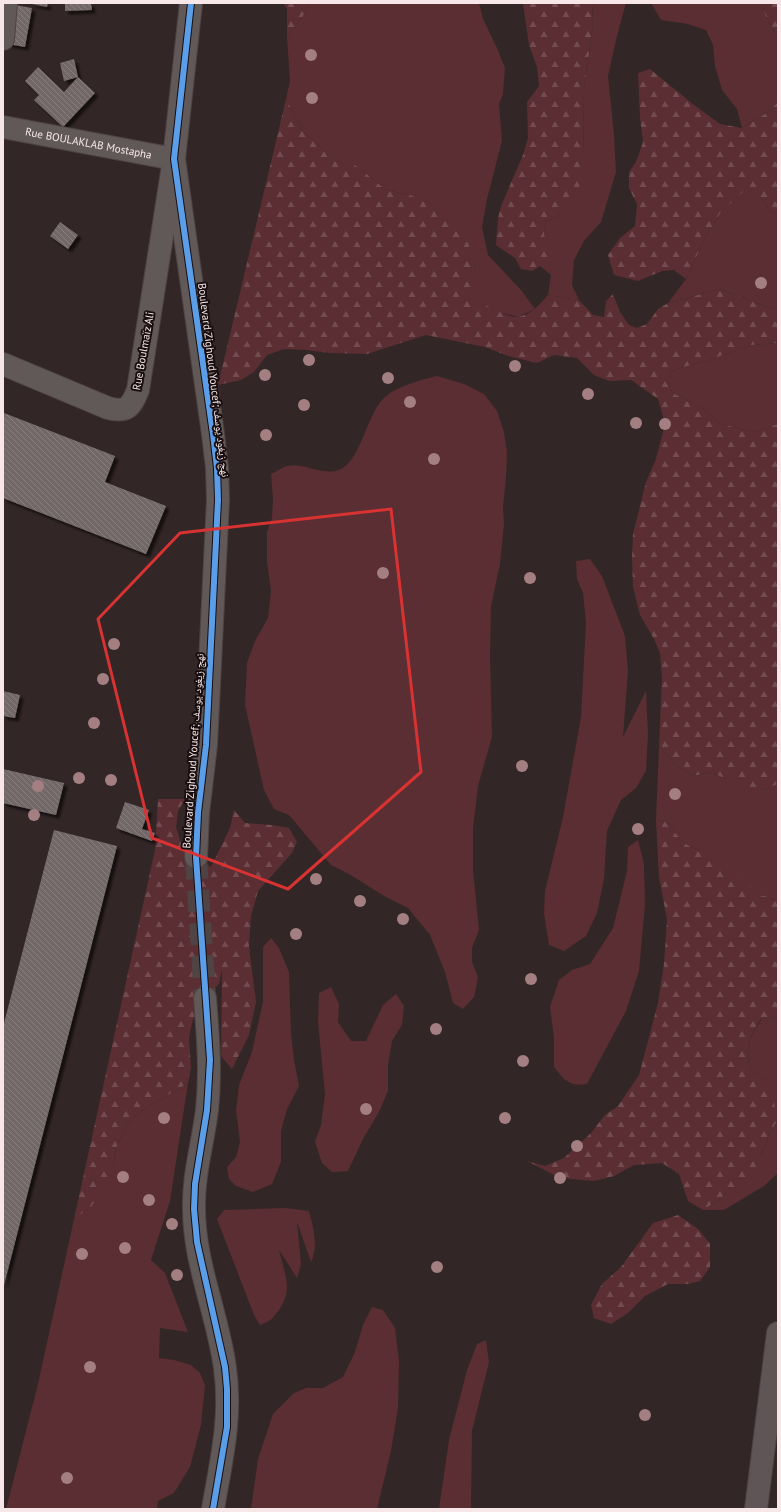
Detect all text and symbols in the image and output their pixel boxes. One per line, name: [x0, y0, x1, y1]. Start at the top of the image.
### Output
street label: Rue BOULAKLAB Mostapha: [24, 124, 153, 162]
street label: Boulevard Zighoud Youcef; نهج زيغود يوسف: [195, 282, 233, 478]
street label: Rue Boulmaïz Ali: [129, 311, 157, 391]
street label: Boulevard Zighoud Youcef; نهج زيغود يوسف: [179, 653, 207, 849]

